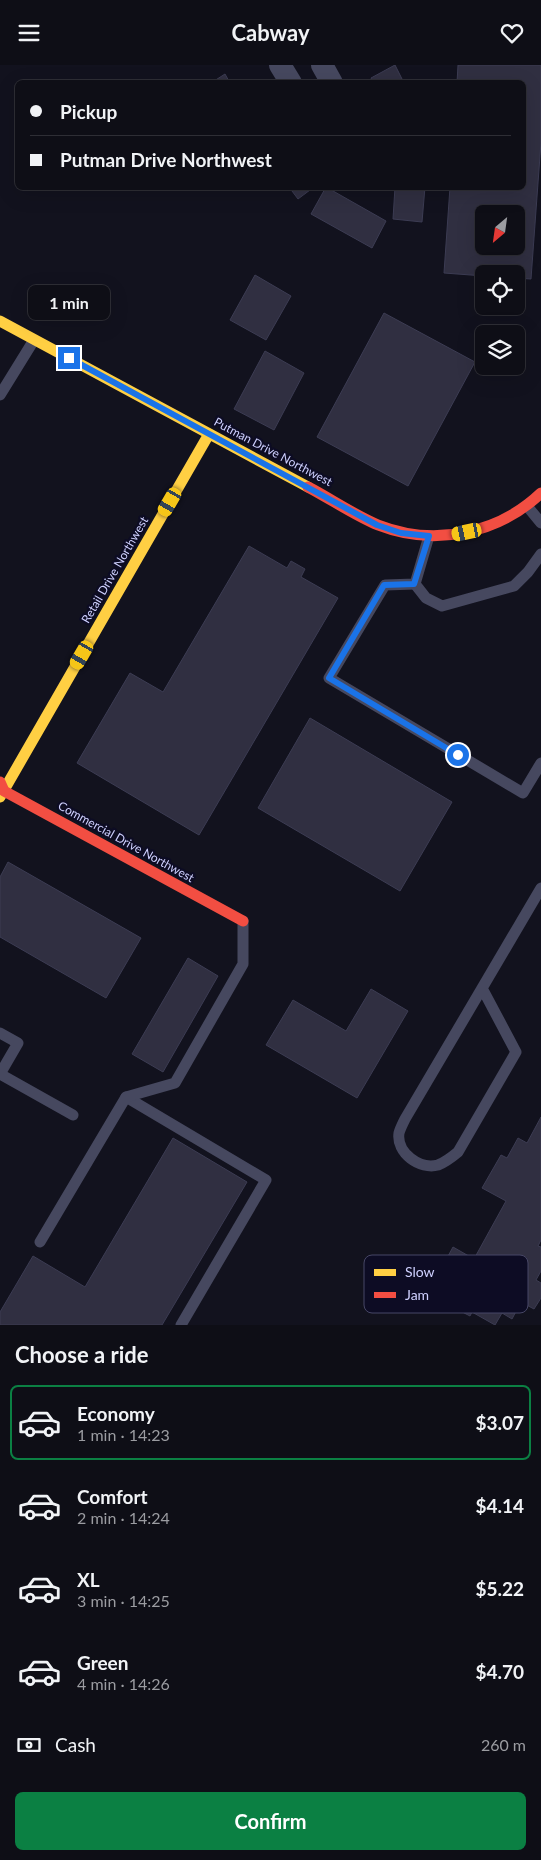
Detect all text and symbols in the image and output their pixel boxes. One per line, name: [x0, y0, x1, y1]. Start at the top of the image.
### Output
icon: menu: [15, 19, 43, 47]
text: Cabway: [231, 19, 310, 46]
icon: heart: [498, 19, 526, 47]
text: Pickup: [60, 100, 117, 123]
text: Putman Drive Northwest: [60, 148, 272, 171]
north arrow: [475, 205, 525, 255]
map controls: [475, 205, 525, 375]
button: locate: [475, 265, 525, 315]
callout: 1 min: [28, 285, 110, 321]
text: 1 min: [49, 293, 89, 312]
button: layers: [475, 325, 525, 375]
route end: [58, 347, 80, 369]
street label: Putman Drive Northwest: [212, 414, 336, 489]
car: [156, 485, 183, 519]
street label: Retail Drive Northwest: [78, 513, 152, 626]
car: [450, 522, 483, 542]
car: [68, 638, 95, 672]
route start: [447, 744, 469, 766]
street label: Commercial Drive Northwest: [56, 798, 198, 886]
legend: [364, 1255, 528, 1313]
text: Slow: [405, 1263, 435, 1280]
text: Jam: [405, 1286, 429, 1303]
text: Choose a ride: [15, 1341, 149, 1368]
icon: car: [17, 1400, 62, 1445]
text: Economy: [77, 1402, 155, 1425]
text: $3.07: [475, 1411, 524, 1434]
text: 1 min · 14:23: [77, 1425, 170, 1444]
icon: car: [17, 1483, 62, 1528]
text: Comfort: [77, 1485, 148, 1508]
text: $4.14: [475, 1494, 524, 1517]
text: 2 min · 14:24: [77, 1508, 170, 1527]
icon: car: [17, 1566, 62, 1611]
text: XL: [77, 1568, 100, 1591]
text: $5.22: [475, 1577, 524, 1600]
text: 3 min · 14:25: [77, 1591, 170, 1610]
icon: car: [17, 1649, 62, 1694]
text: Green: [77, 1651, 128, 1674]
text: $4.70: [475, 1660, 524, 1683]
text: 4 min · 14:26: [77, 1674, 170, 1693]
icon: cash: [15, 1731, 43, 1759]
text: Cash: [55, 1733, 96, 1756]
text: 260 m: [481, 1735, 526, 1754]
button: Confirm: [15, 1792, 526, 1850]

